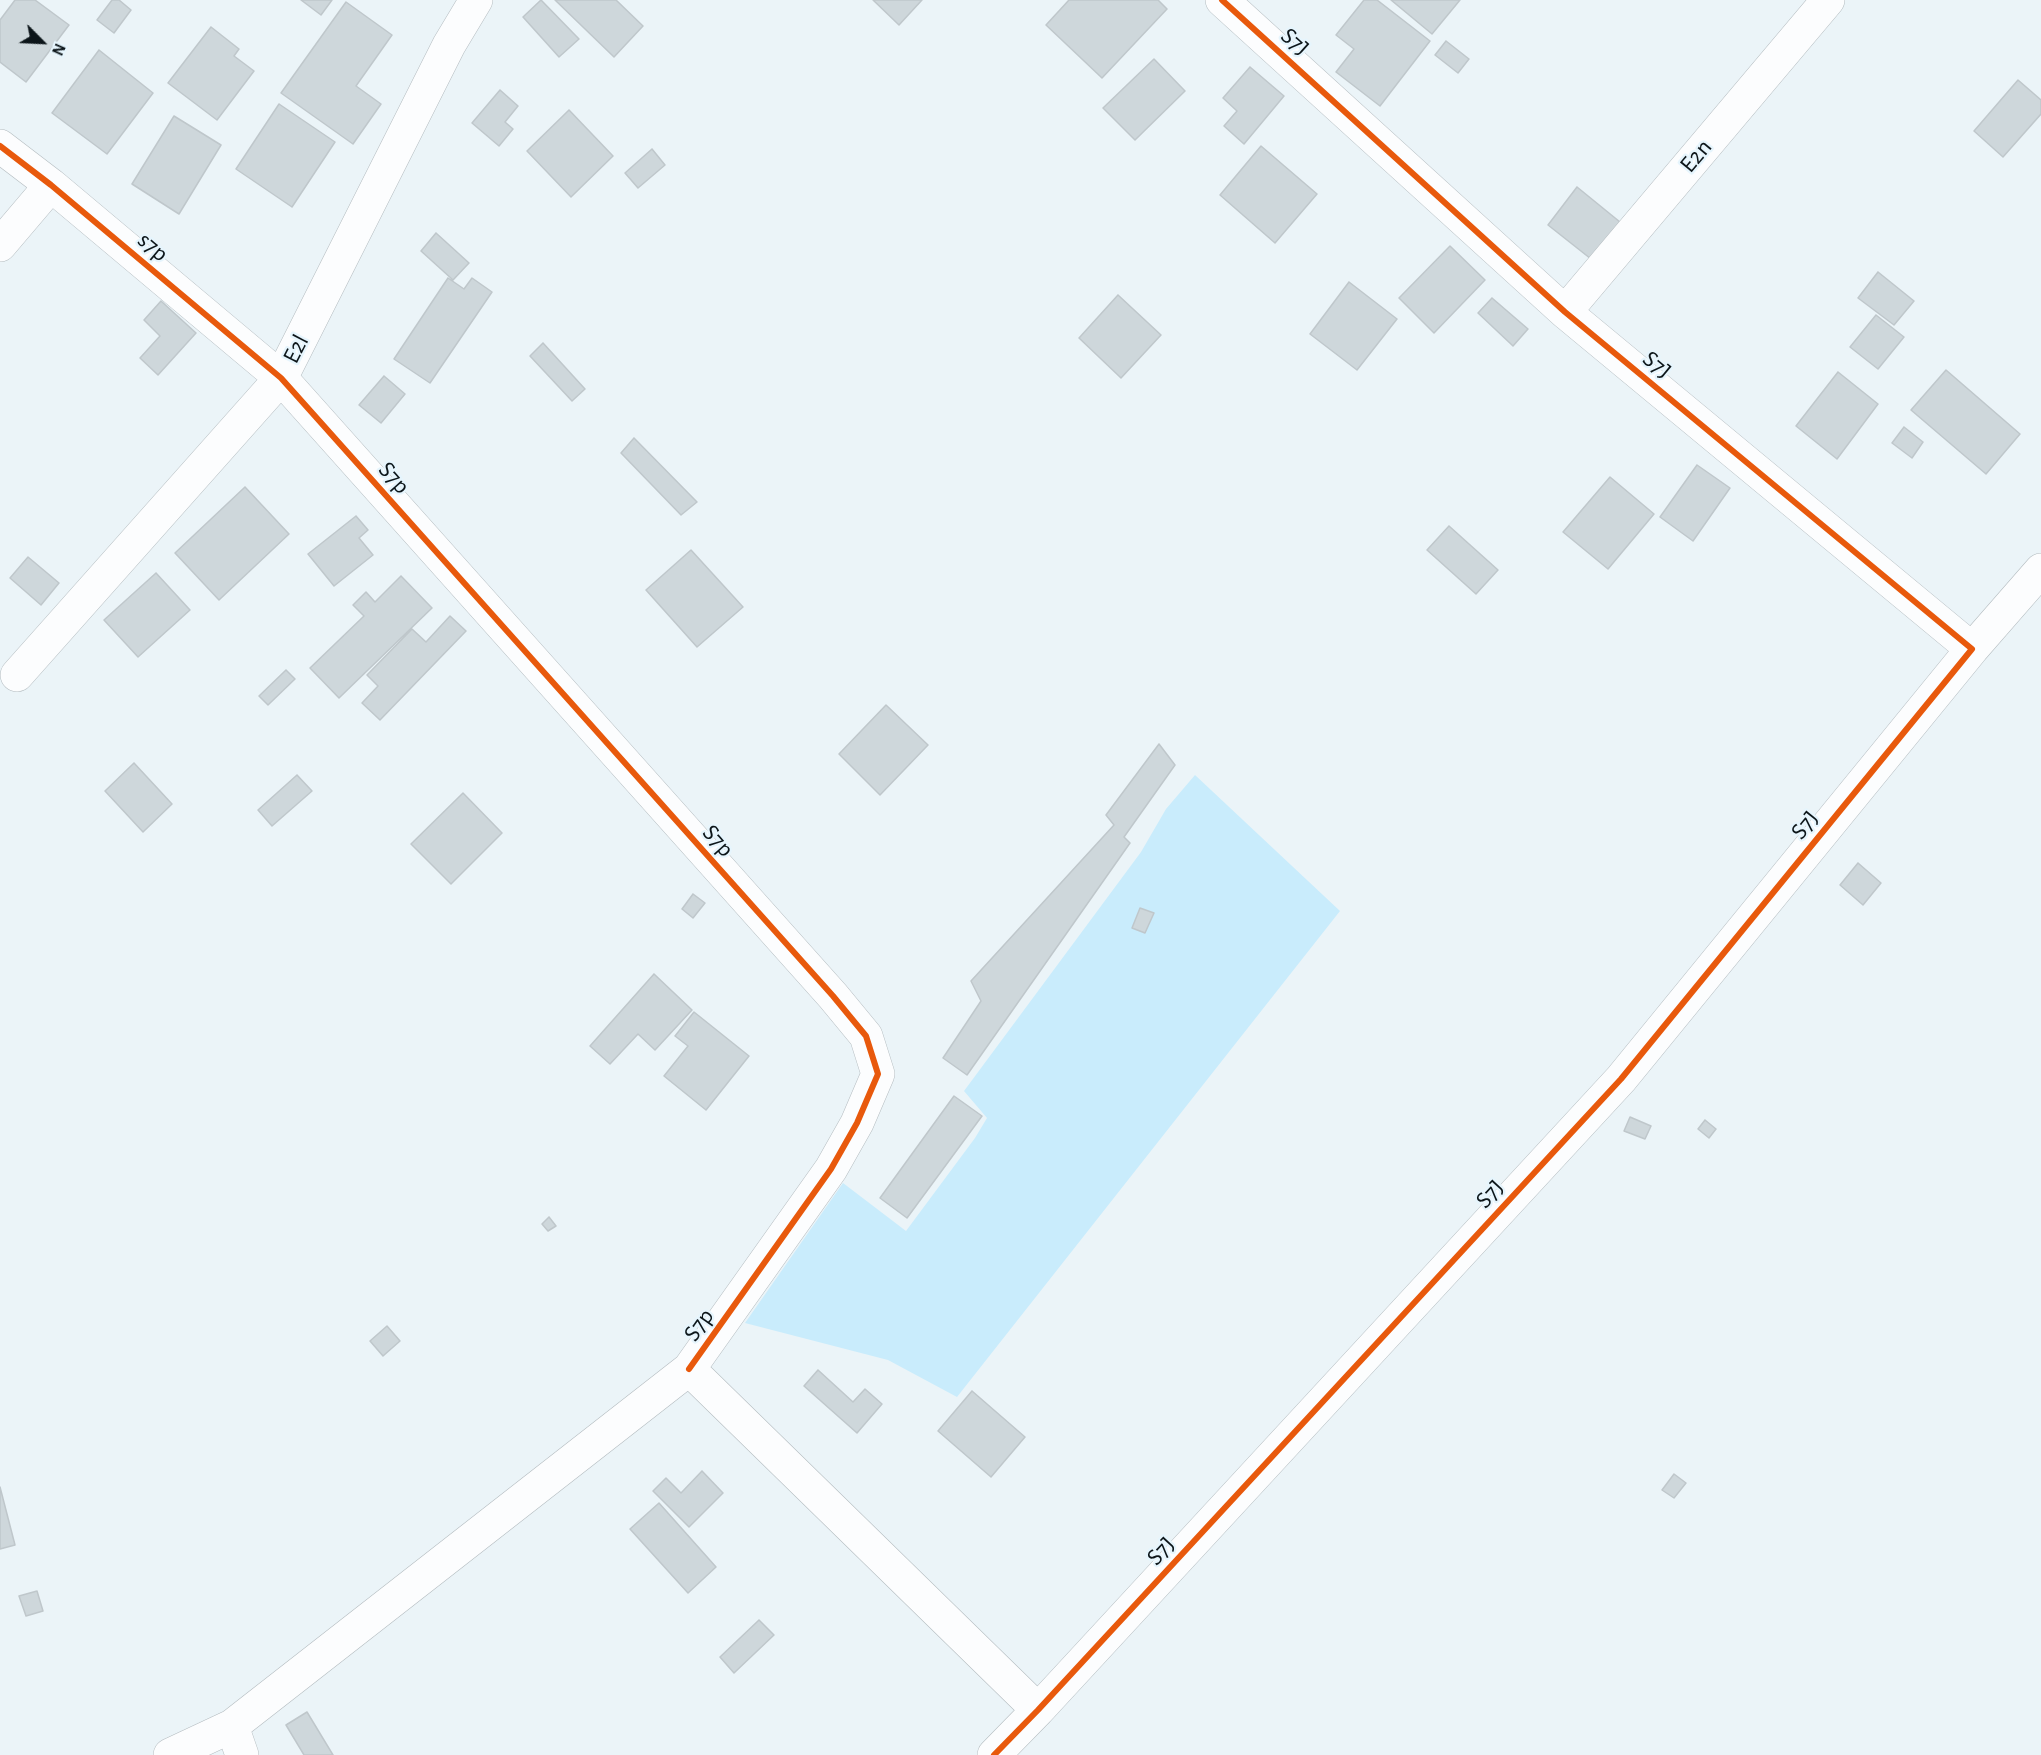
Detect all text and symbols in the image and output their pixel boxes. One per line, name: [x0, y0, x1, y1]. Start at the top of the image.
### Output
north arrow: [12, 12, 72, 72]
street label: S7J: [1275, 22, 1315, 62]
text: N: [49, 41, 68, 58]
street label: E2n: [1674, 133, 1718, 179]
street label: s7p: [132, 226, 174, 268]
street label: E2l: [277, 330, 315, 368]
street label: S7J: [1637, 345, 1677, 385]
street label: S7p: [372, 456, 416, 500]
street label: S7J: [1785, 805, 1825, 845]
street label: S7p: [696, 819, 740, 863]
street label: S7J: [1470, 1174, 1510, 1214]
street label: S7p: [678, 1303, 720, 1347]
street label: S7J: [1141, 1531, 1181, 1571]

